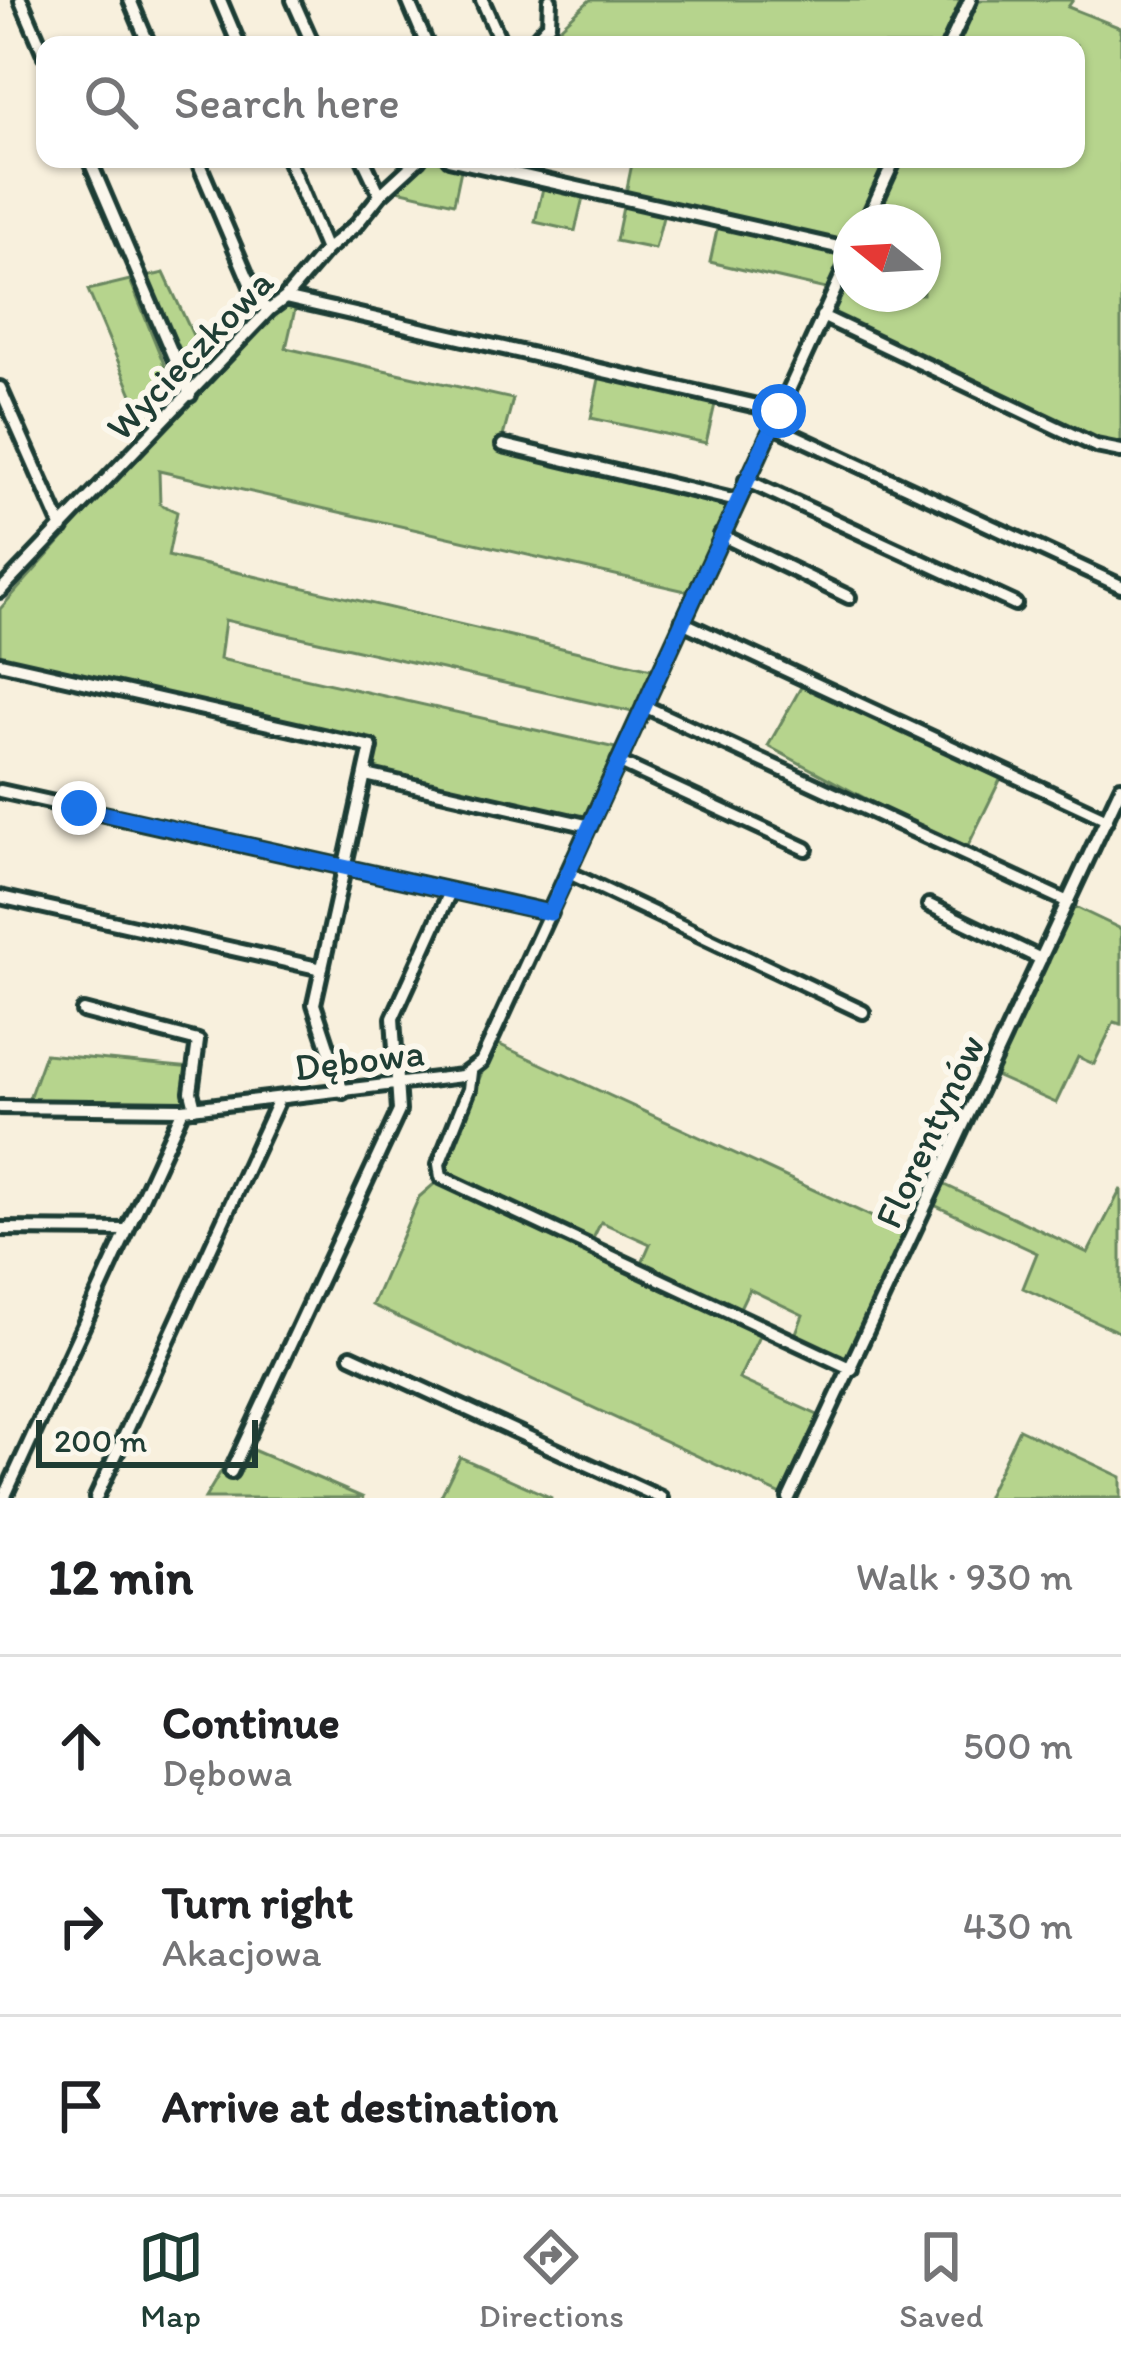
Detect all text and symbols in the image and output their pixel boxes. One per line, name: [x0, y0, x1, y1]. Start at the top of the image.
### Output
search box: [36, 36, 1085, 168]
icon: search: [78, 69, 144, 135]
text: Search here: [174, 75, 400, 129]
north arrow: [833, 204, 941, 312]
street label: Wycieczkowa: [96, 259, 283, 450]
route start: [752, 384, 806, 438]
route end: [52, 781, 106, 835]
street label: Florentynów: [864, 1027, 995, 1235]
street label: Dębowa: [291, 1028, 427, 1091]
scale bar: [36, 1414, 258, 1467]
text: 200 m: [54, 1421, 147, 1460]
text: 12 min: [48, 1546, 193, 1607]
text: Walk · 930 m: [856, 1553, 1073, 1600]
text: Continue: [162, 1695, 340, 1749]
icon: ahead: [48, 1713, 114, 1779]
text: 500 m: [963, 1722, 1073, 1769]
text: Dębowa: [162, 1749, 292, 1796]
text: Turn right: [162, 1875, 353, 1929]
icon: right: [48, 1893, 114, 1959]
text: 430 m: [963, 1902, 1073, 1949]
text: Akacjowa: [162, 1929, 321, 1976]
icon: arrive: [48, 2073, 114, 2139]
text: Arrive at destination: [162, 2079, 558, 2133]
tab: Map: [138, 2224, 204, 2335]
tab: Directions: [479, 2224, 624, 2335]
tab: Saved: [899, 2224, 983, 2335]

